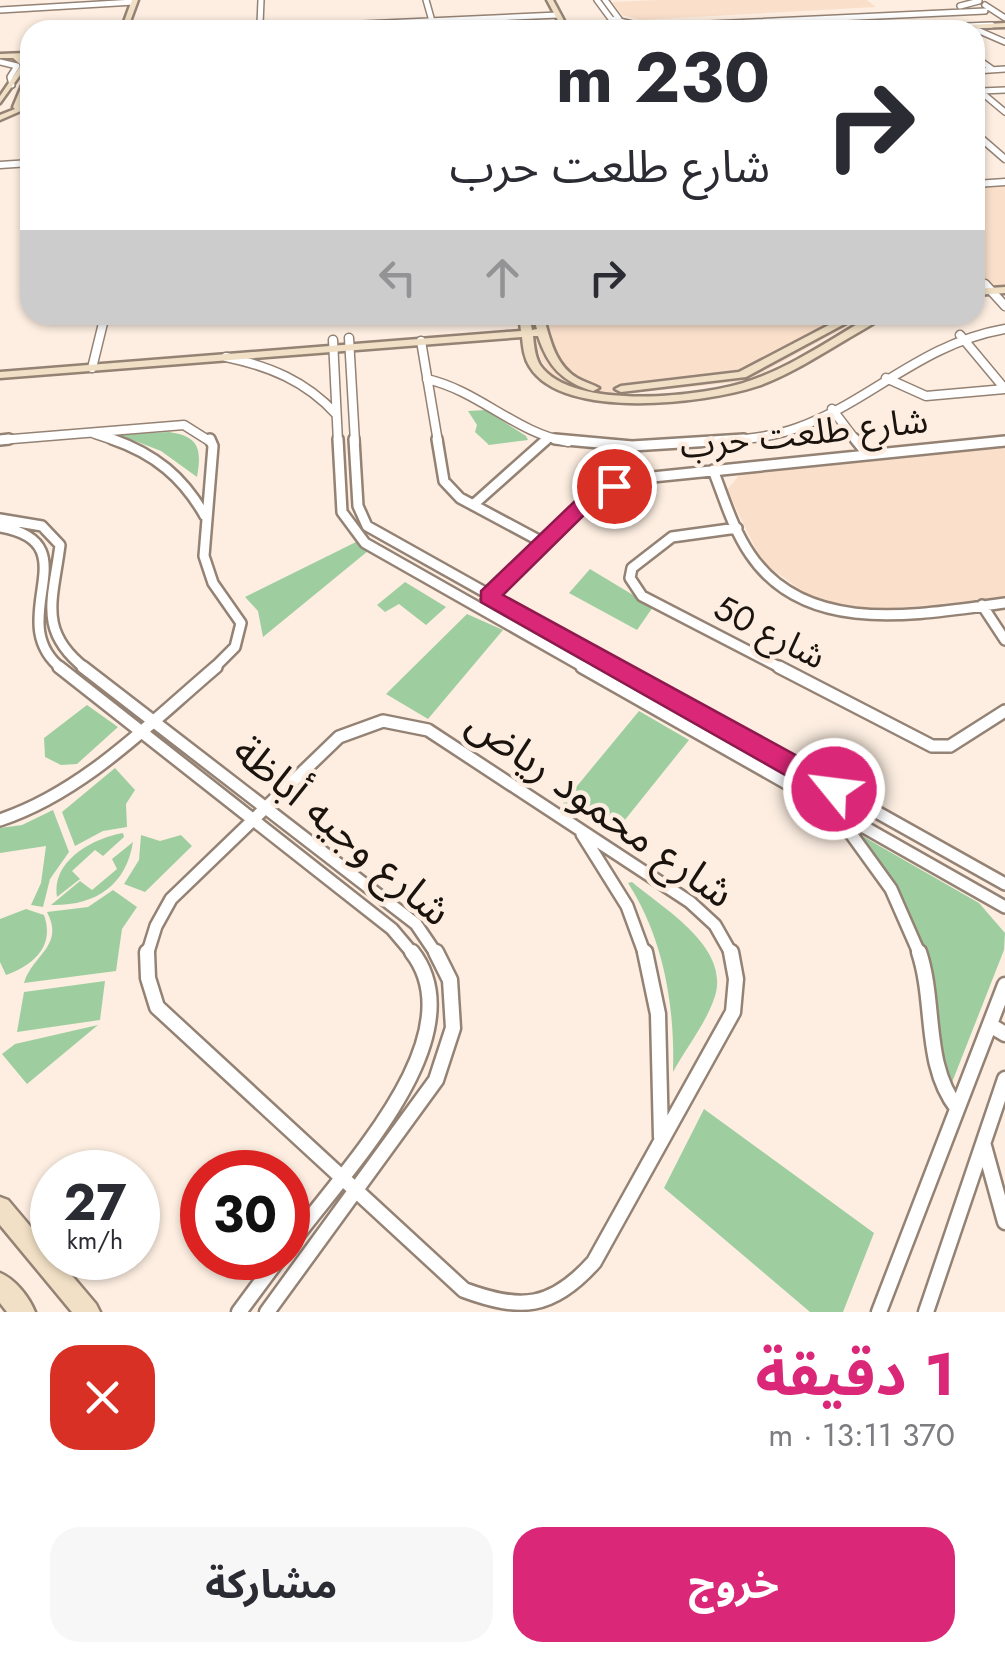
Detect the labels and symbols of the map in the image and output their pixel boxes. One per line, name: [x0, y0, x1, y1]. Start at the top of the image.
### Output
street label: شارع طلعت حرب: [677, 395, 931, 472]
pin: [572, 444, 657, 529]
street label: شارع 50: [705, 583, 835, 682]
street label: شارع محمود رياض: [454, 692, 747, 923]
street label: شارع وجيه أباظة: [219, 721, 465, 941]
position arrow: [782, 737, 886, 841]
speed limit sign: 30: [180, 1150, 310, 1280]

